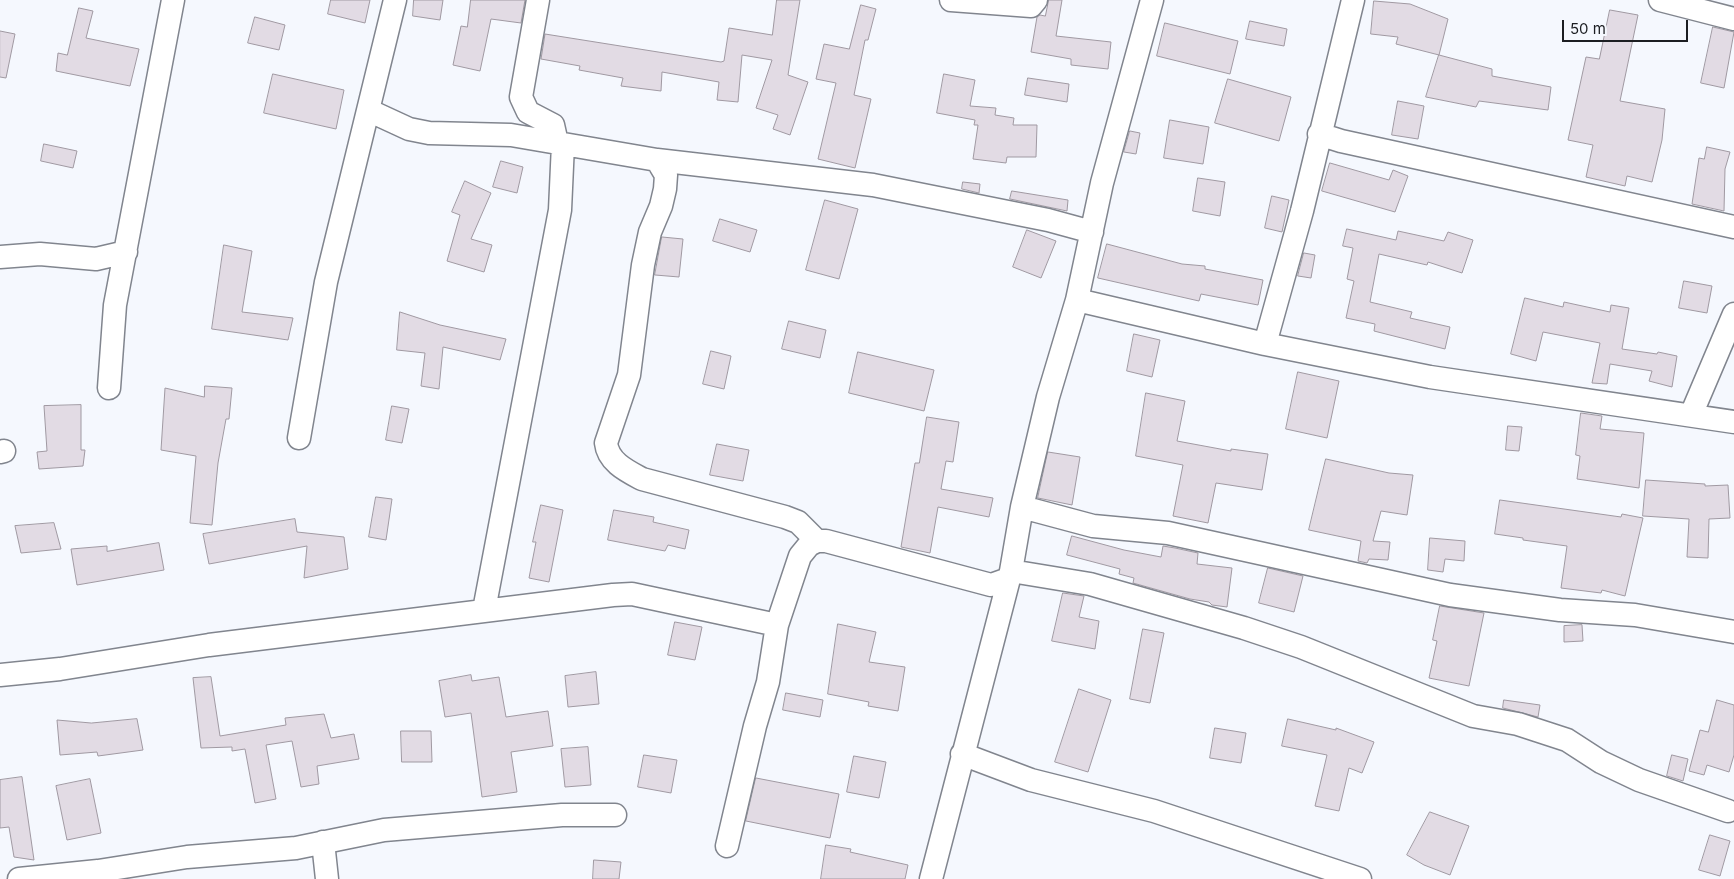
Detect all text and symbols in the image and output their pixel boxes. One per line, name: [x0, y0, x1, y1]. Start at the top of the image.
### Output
scale bar: [1564, 10, 1690, 42]
text: 50 m: [1570, 19, 1606, 38]

